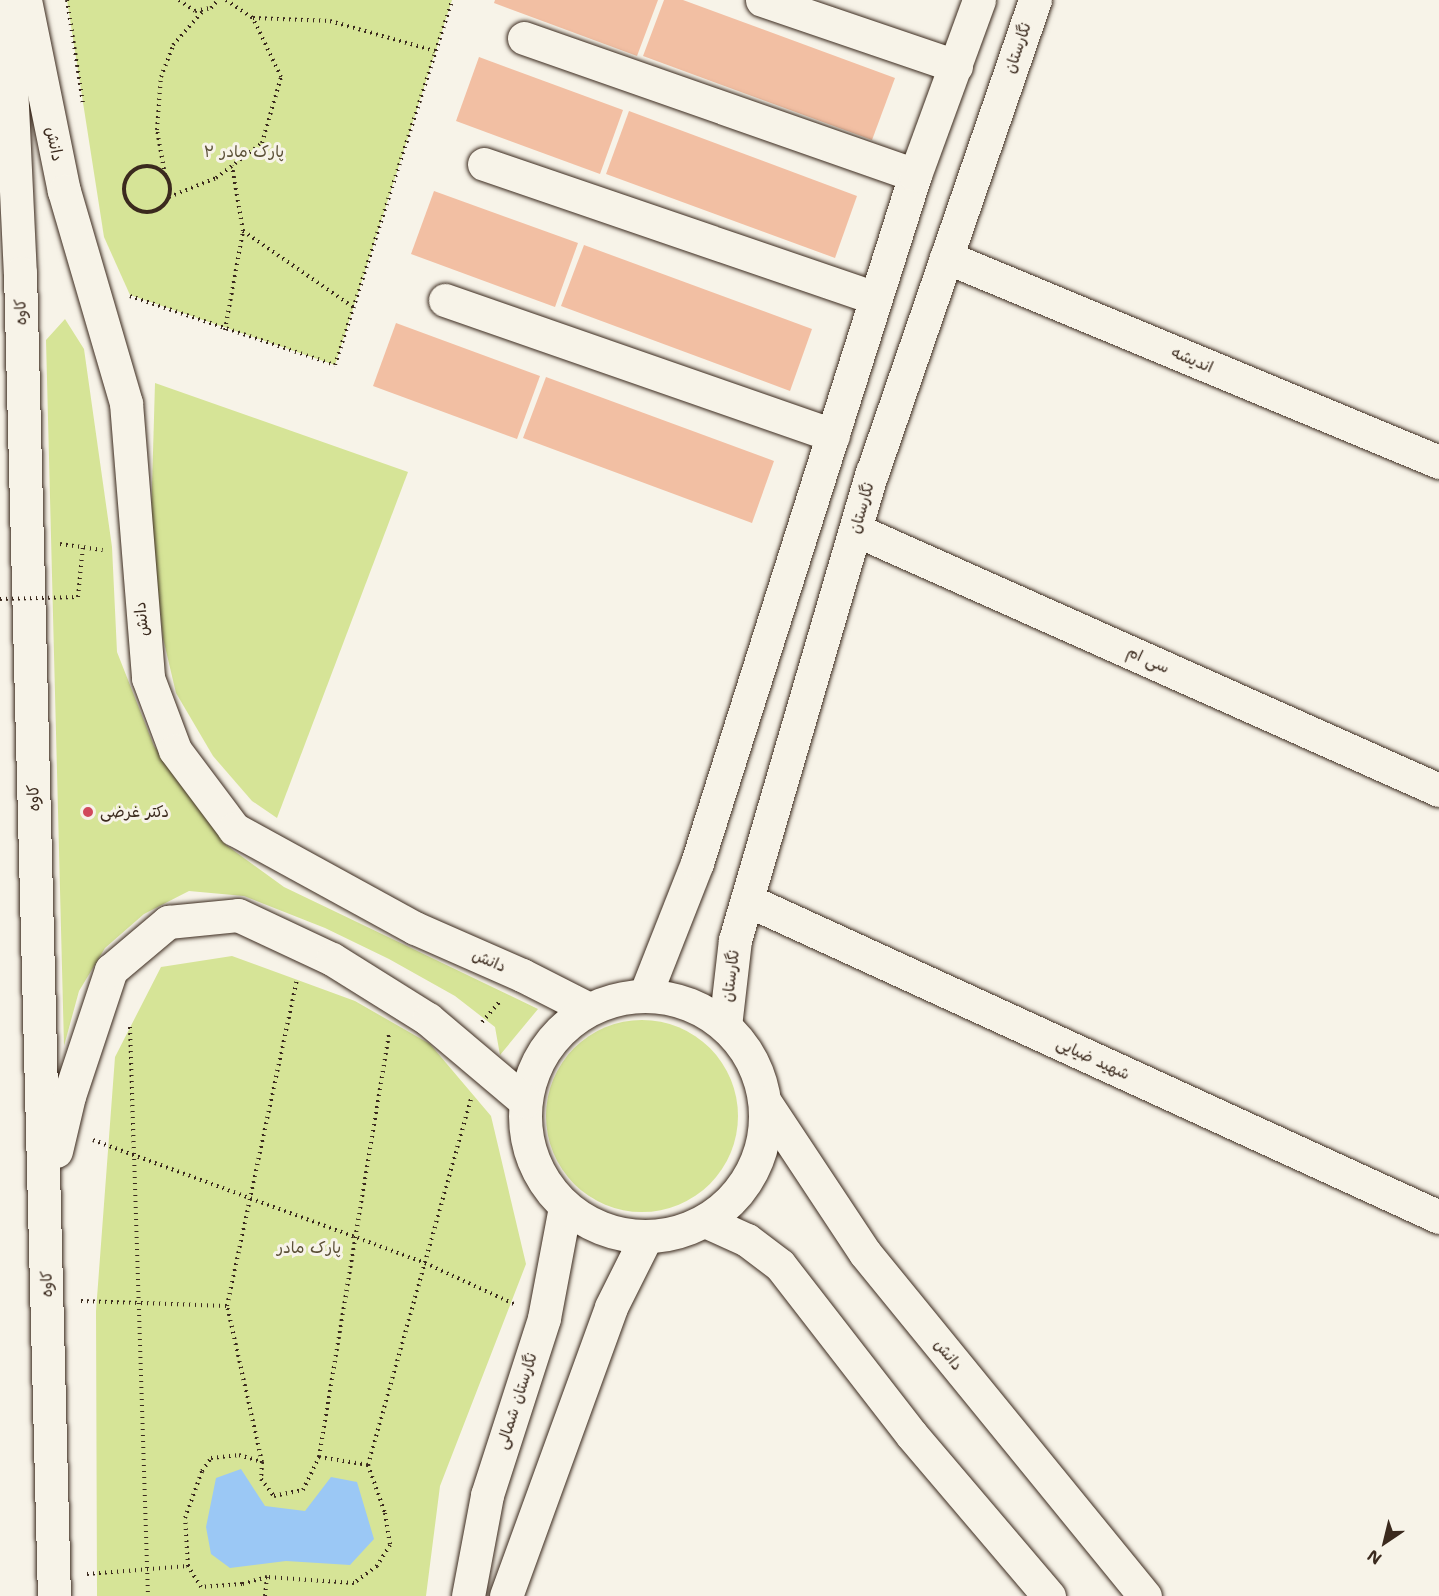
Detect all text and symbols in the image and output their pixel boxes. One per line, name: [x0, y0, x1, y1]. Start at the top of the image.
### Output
street label: نگارستان: [1000, 20, 1036, 76]
street label: دانش: [41, 125, 67, 163]
park label: پارک مادر ۲: [204, 142, 284, 162]
street label: کاوه: [11, 298, 31, 326]
street label: اندیشه: [1168, 343, 1216, 377]
street label: نگارستان: [846, 480, 878, 536]
street label: دانش: [131, 601, 153, 637]
street label: سی ام: [1124, 642, 1172, 678]
street label: کاوه: [24, 784, 44, 812]
place label: دکتر غرضی: [100, 802, 169, 822]
marker: دکتر غرضی: [81, 805, 95, 819]
street label: دانش: [469, 945, 509, 977]
street label: نگارستان: [718, 949, 744, 1003]
street label: شهید ضیایی: [1053, 1034, 1133, 1084]
park label: پارک مادر: [277, 1238, 341, 1258]
street label: کاوه: [37, 1271, 57, 1297]
street label: دانش: [930, 1335, 966, 1375]
street label: نگارستان شمالی: [492, 1350, 542, 1452]
north arrow: [1355, 1512, 1415, 1572]
text: N: [1363, 1545, 1386, 1569]

